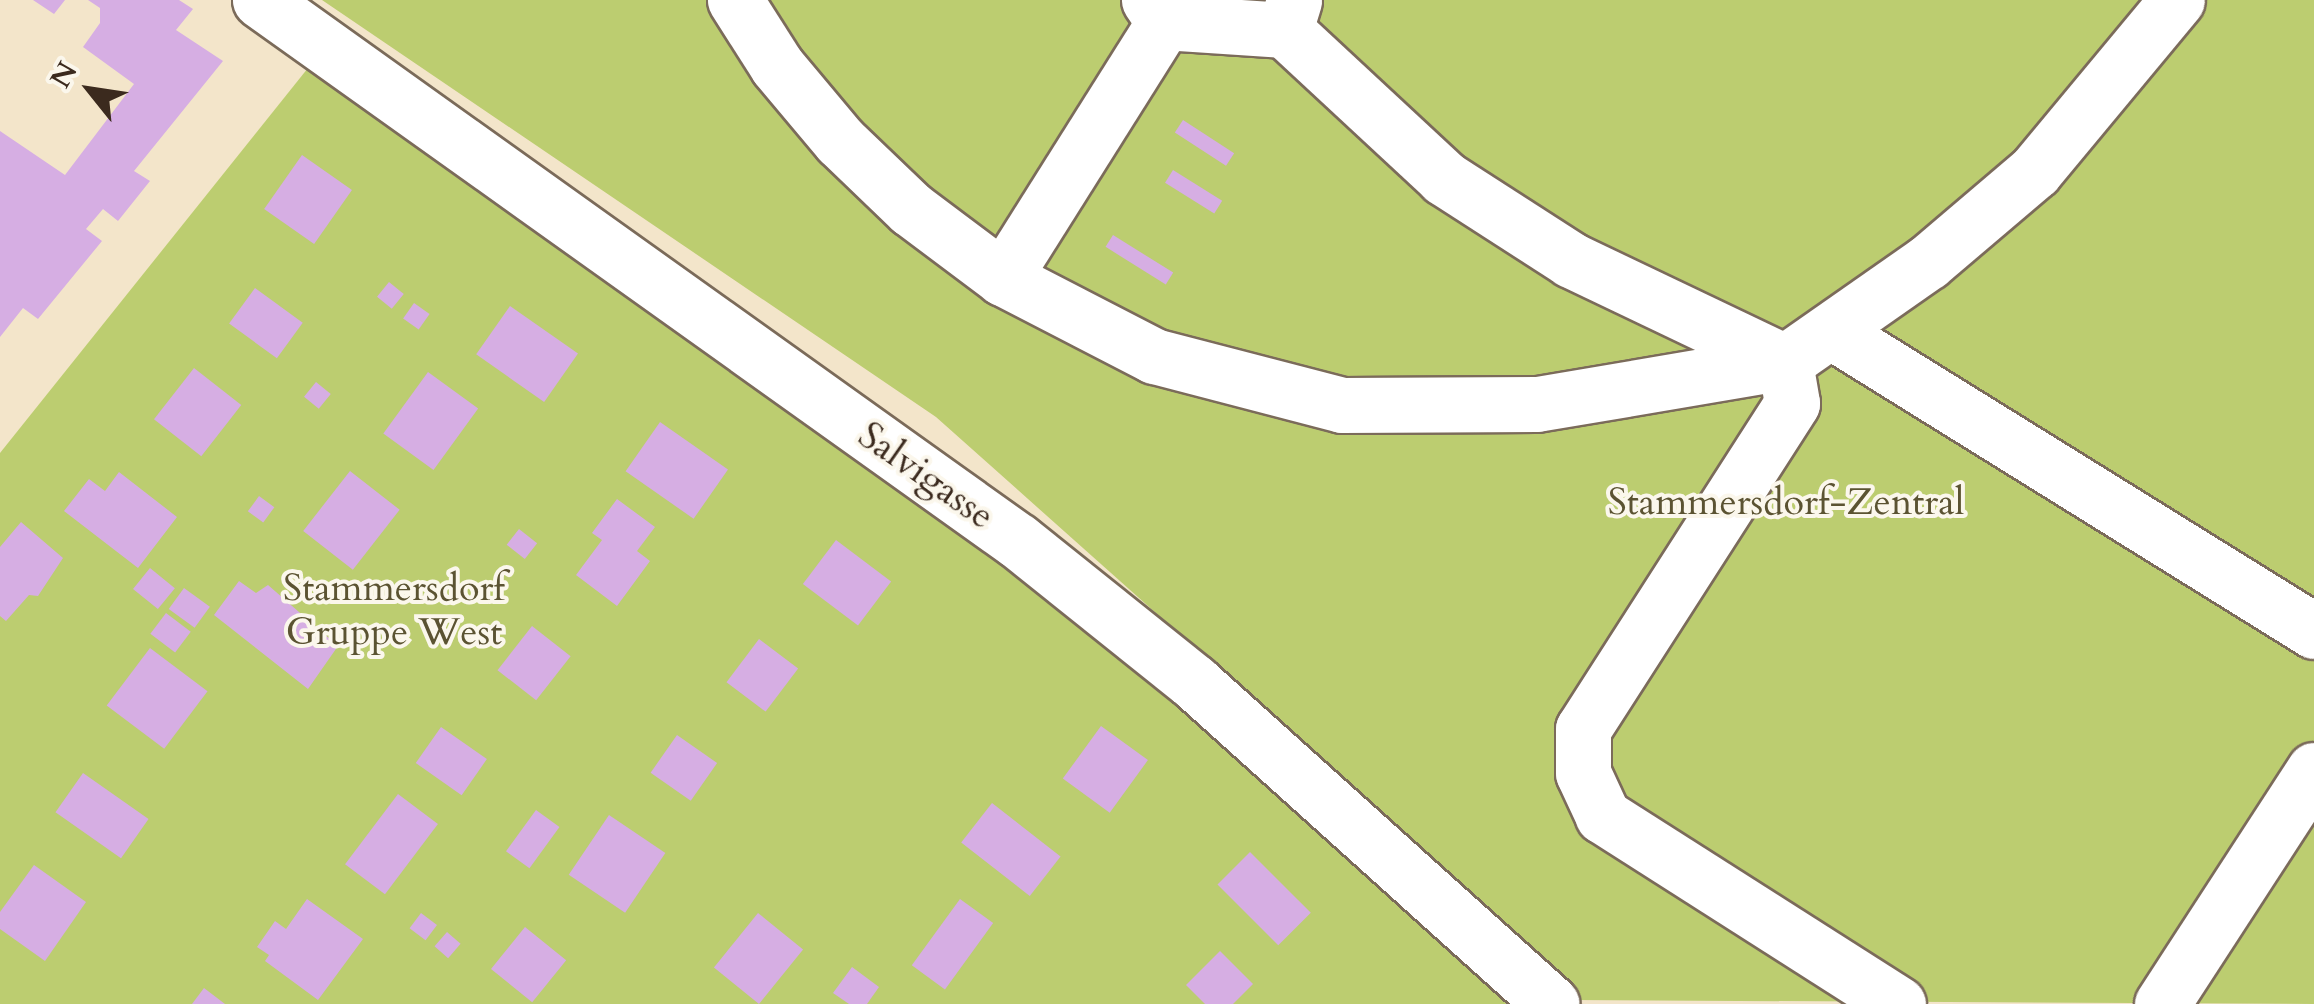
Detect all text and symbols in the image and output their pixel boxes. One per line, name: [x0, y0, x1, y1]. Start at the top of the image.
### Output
north arrow: [40, 40, 140, 140]
text: N: [41, 55, 87, 95]
street label: Salvigasse: [849, 413, 1003, 539]
park label: Stammersdorf-Zentral: [1608, 480, 1964, 526]
park label: Stammersdorf Gruppe West: [283, 566, 505, 656]

